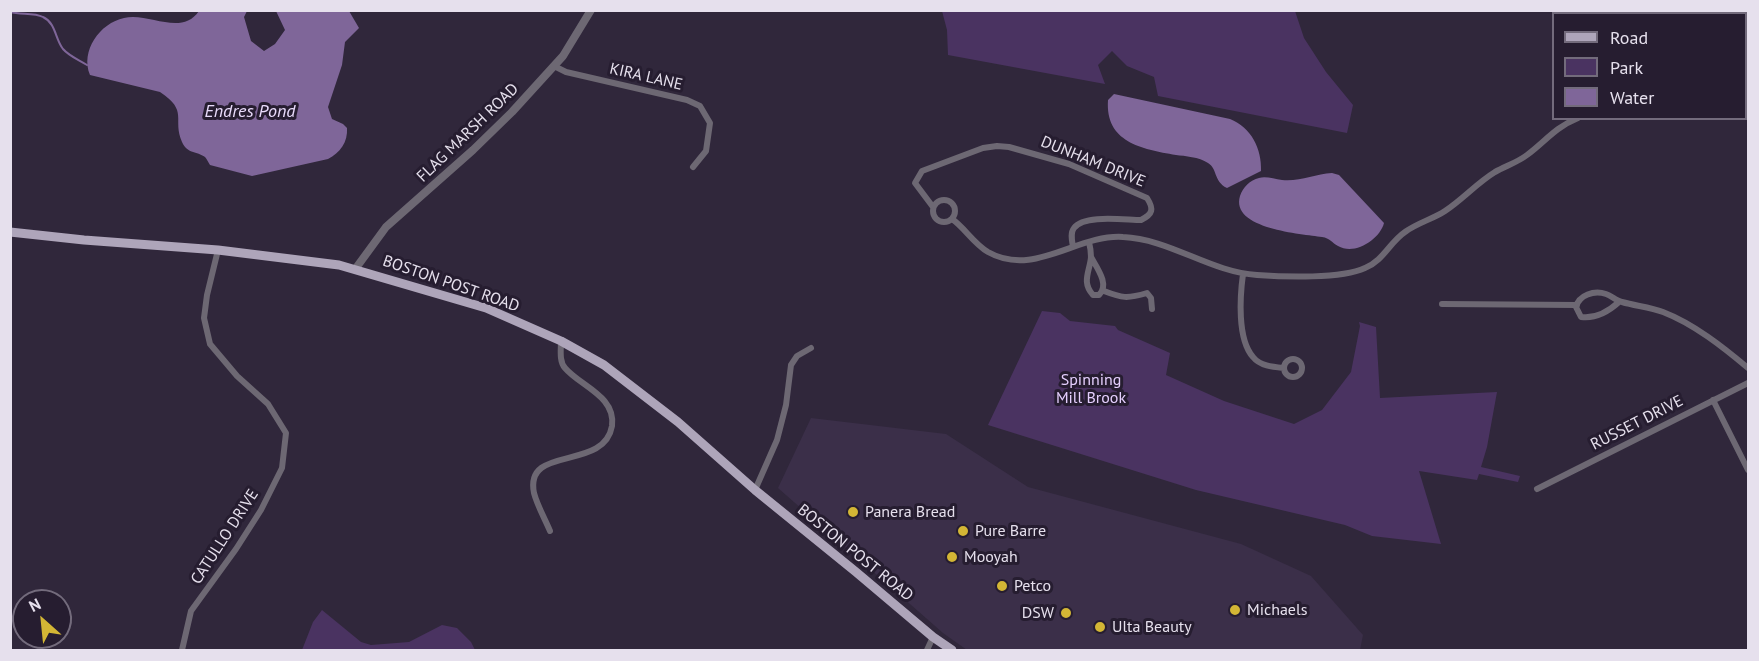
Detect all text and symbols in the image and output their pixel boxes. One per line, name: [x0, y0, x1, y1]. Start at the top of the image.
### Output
legend: [1552, 12, 1747, 120]
text: Road: [1610, 26, 1648, 49]
text: Park: [1610, 56, 1643, 79]
street label: KIRA LANE: [608, 59, 684, 95]
street label: FLAG MARSH ROAD: [413, 80, 523, 186]
text: Water: [1610, 86, 1654, 109]
water label: Endres Pond: [204, 101, 296, 123]
street label: DUNHAM DRIVE: [1038, 132, 1148, 192]
street label: BOSTON POST ROAD: [380, 252, 522, 316]
park label: Spinning Mill Brook: [1056, 370, 1126, 408]
street label: RUSSET DRIVE: [1588, 392, 1686, 454]
street label: CATULLO DRIVE: [187, 486, 263, 588]
street label: BOSTON POST ROAD: [793, 500, 917, 606]
place label: Panera Bread: [865, 502, 955, 522]
marker: Panera Bread: [846, 505, 860, 519]
place label: Pure Barre: [975, 521, 1046, 541]
marker: Pure Barre: [956, 524, 970, 538]
place label: Mooyah: [964, 547, 1018, 567]
marker: Mooyah: [945, 550, 959, 564]
place label: Petco: [1014, 576, 1051, 596]
marker: Petco: [995, 579, 1009, 593]
north arrow: [12, 589, 72, 649]
text: N: [26, 593, 44, 616]
place label: Michaels: [1247, 600, 1307, 620]
place label: DSW: [1022, 603, 1054, 623]
marker: Michaels: [1228, 603, 1242, 617]
marker: DSW: [1059, 606, 1073, 620]
place label: Ulta Beauty: [1112, 617, 1192, 637]
marker: Ulta Beauty: [1093, 620, 1107, 634]

